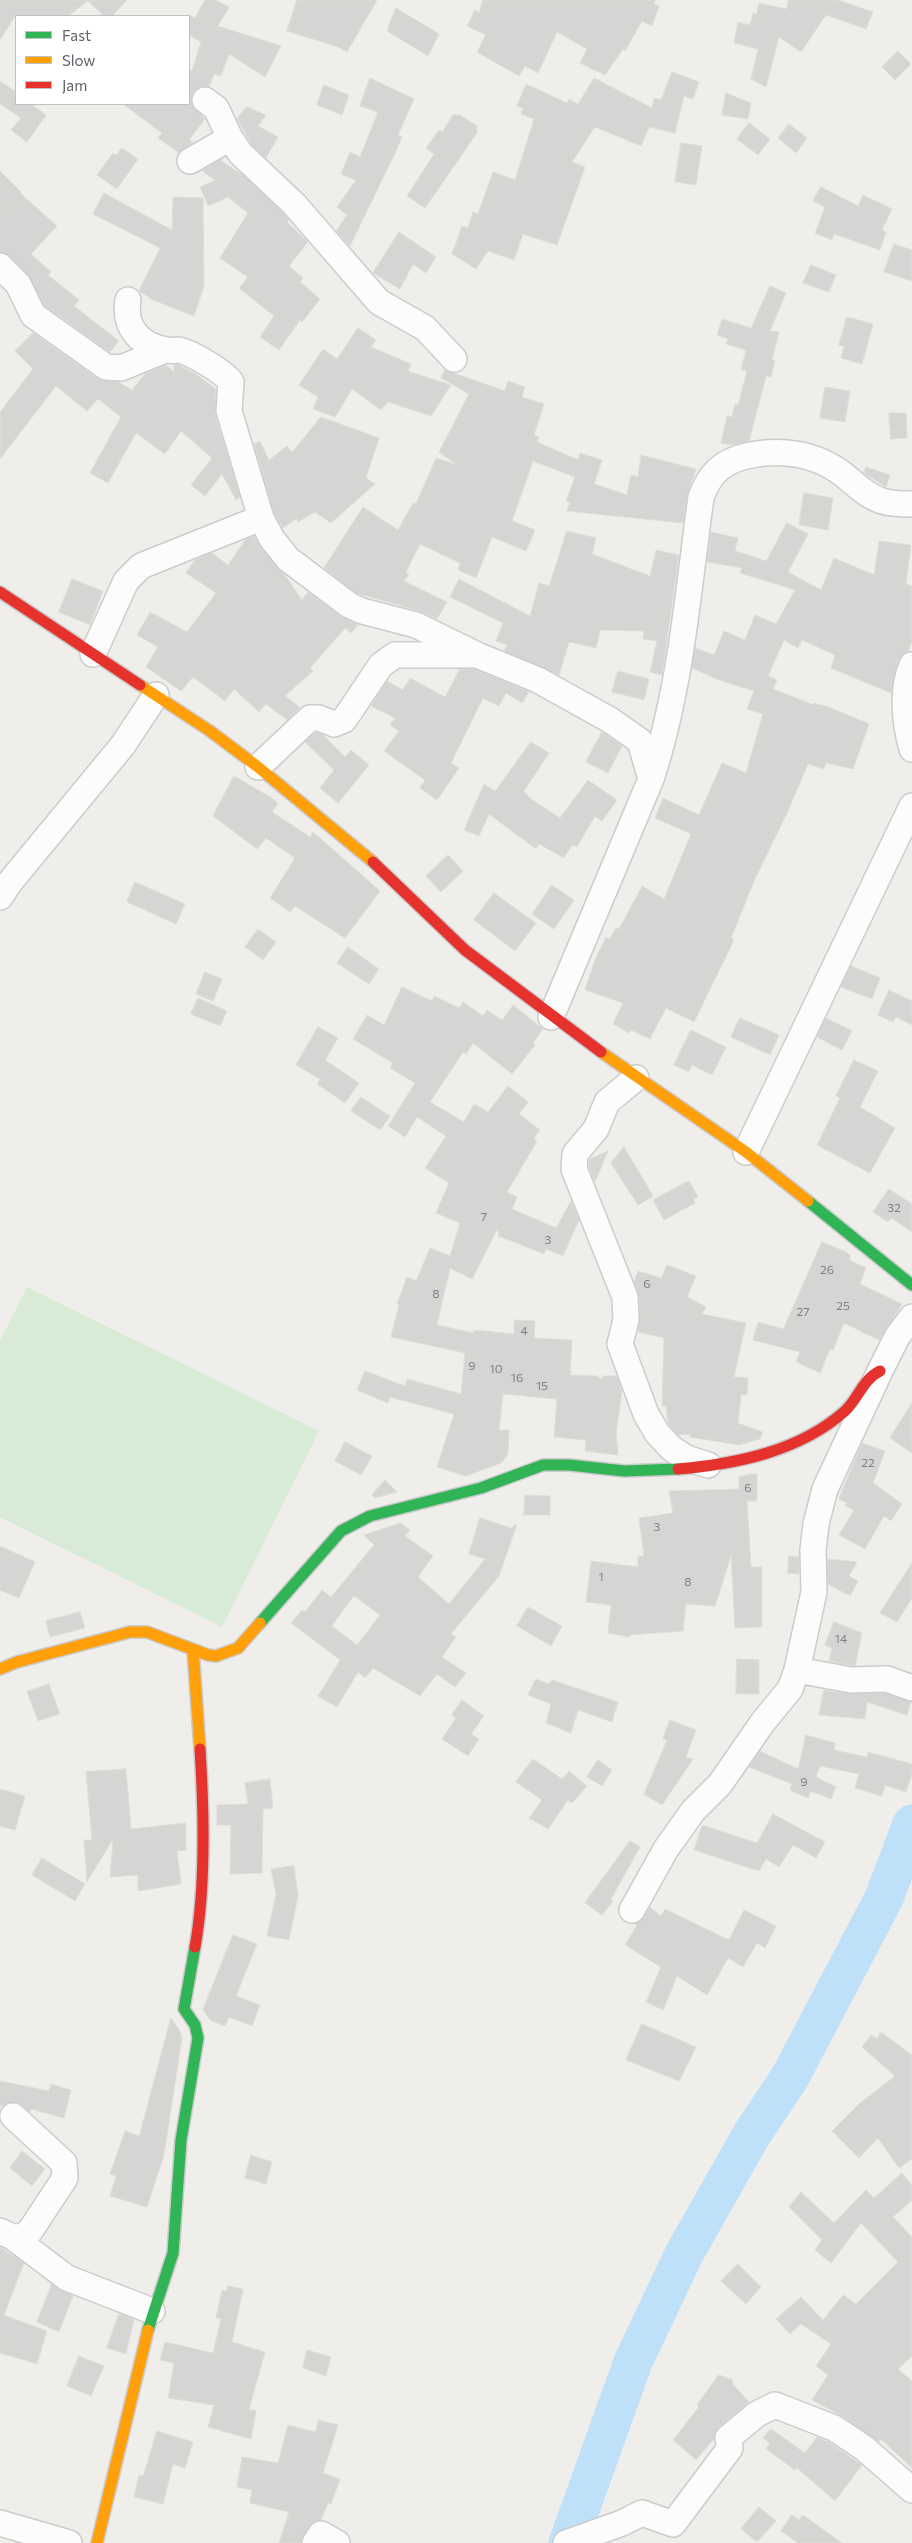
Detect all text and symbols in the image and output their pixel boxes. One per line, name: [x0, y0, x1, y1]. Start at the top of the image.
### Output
legend: [15, 15, 190, 105]
text: Fast: [62, 26, 91, 44]
text: Slow: [62, 51, 95, 69]
text: Jam: [62, 76, 87, 94]
house number: 32: [887, 1201, 901, 1215]
house number: 7: [481, 1210, 487, 1224]
house number: 3: [545, 1233, 551, 1247]
house number: 26: [820, 1263, 834, 1277]
house number: 6: [643, 1277, 651, 1291]
house number: 8: [432, 1287, 440, 1301]
house number: 25: [836, 1299, 850, 1313]
house number: 27: [797, 1305, 809, 1319]
house number: 4: [520, 1324, 528, 1338]
house number: 9: [468, 1359, 476, 1373]
house number: 10: [490, 1362, 502, 1376]
house number: 16: [511, 1371, 523, 1385]
house number: 15: [536, 1379, 548, 1393]
house number: 22: [861, 1456, 875, 1470]
house number: 6: [744, 1481, 752, 1495]
house number: 3: [654, 1520, 660, 1534]
house number: 1: [598, 1570, 604, 1584]
house number: 8: [684, 1575, 692, 1589]
house number: 14: [835, 1632, 847, 1646]
house number: 9: [800, 1775, 808, 1789]

